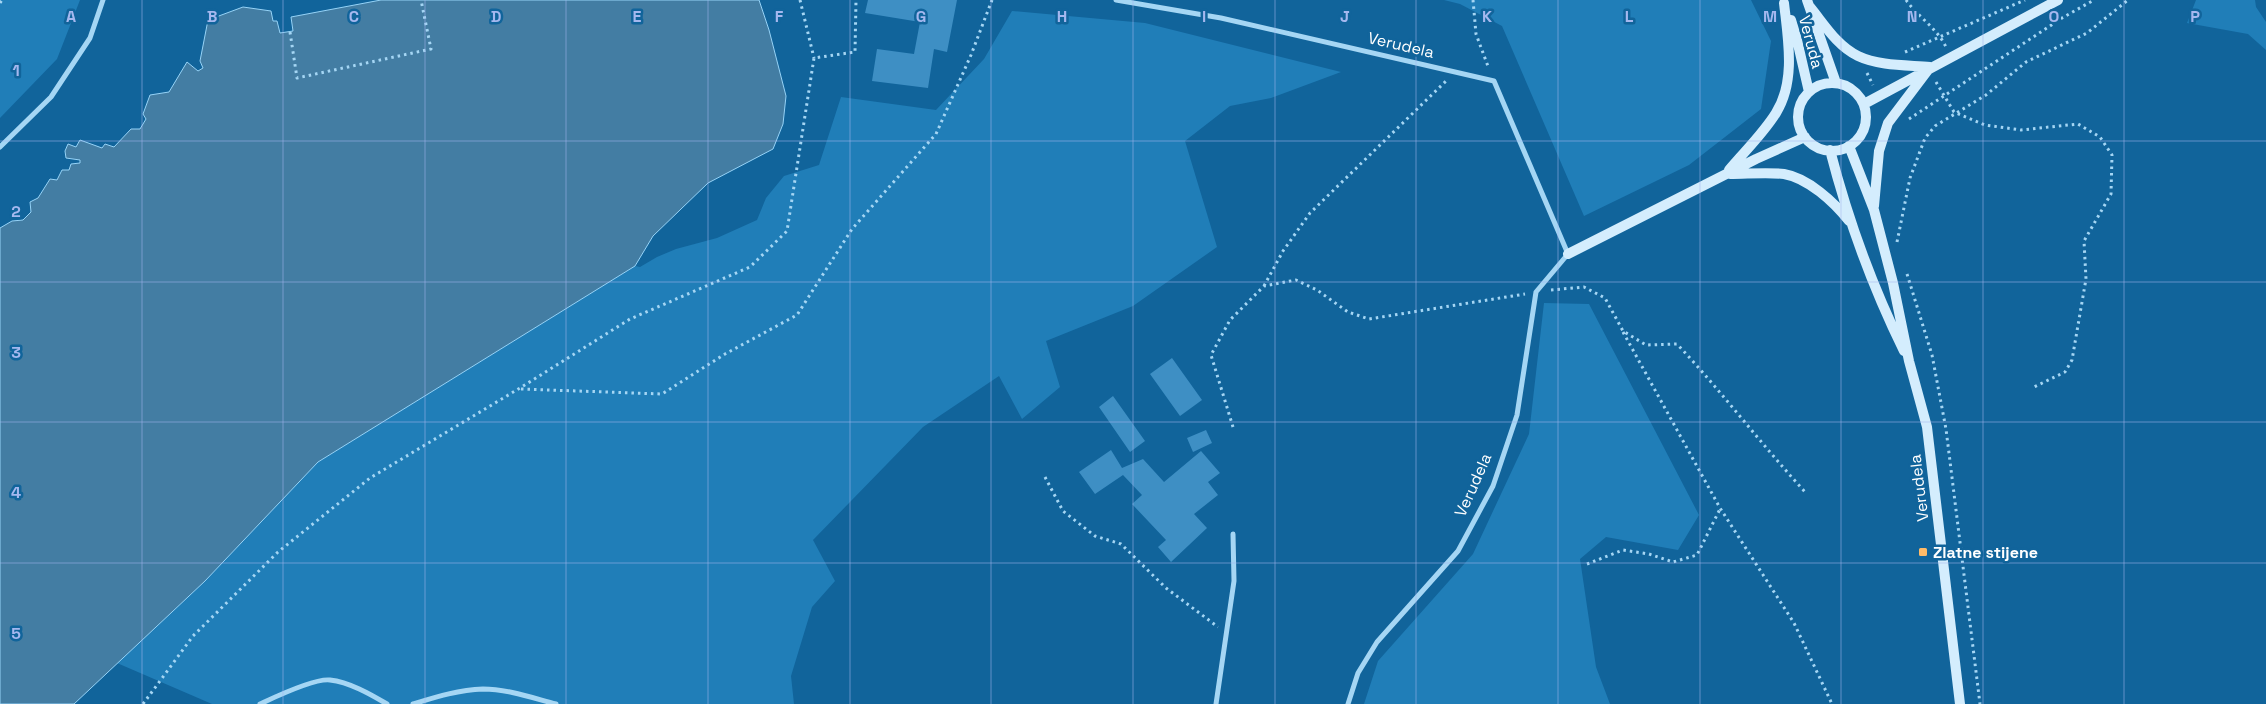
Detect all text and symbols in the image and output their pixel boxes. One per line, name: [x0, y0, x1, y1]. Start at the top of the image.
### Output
text: A: [66, 6, 76, 27]
text: B: [207, 6, 217, 27]
text: C: [349, 6, 359, 27]
text: D: [491, 6, 501, 27]
text: E: [633, 6, 642, 27]
text: F: [775, 6, 784, 27]
text: G: [916, 6, 926, 27]
text: H: [1057, 6, 1067, 27]
text: I: [1202, 6, 1206, 27]
text: J: [1340, 6, 1350, 27]
text: K: [1482, 6, 1492, 27]
text: L: [1625, 6, 1634, 27]
text: M: [1763, 6, 1777, 27]
text: N: [1907, 6, 1917, 27]
text: O: [2049, 6, 2060, 27]
text: P: [2190, 6, 2200, 27]
street label: Veruda: [1794, 13, 1828, 71]
street label: Verudela: [1366, 27, 1436, 63]
text: 1: [12, 60, 20, 81]
text: 2: [11, 201, 21, 222]
text: 3: [11, 342, 21, 363]
street label: Verudela: [1450, 450, 1496, 520]
street label: Verudela: [1904, 453, 1934, 523]
text: 4: [11, 482, 21, 503]
place label: Zlatne stijene: [1933, 542, 2038, 563]
marker: Zlatne stijene: [1917, 546, 1929, 558]
text: 5: [11, 623, 21, 644]

